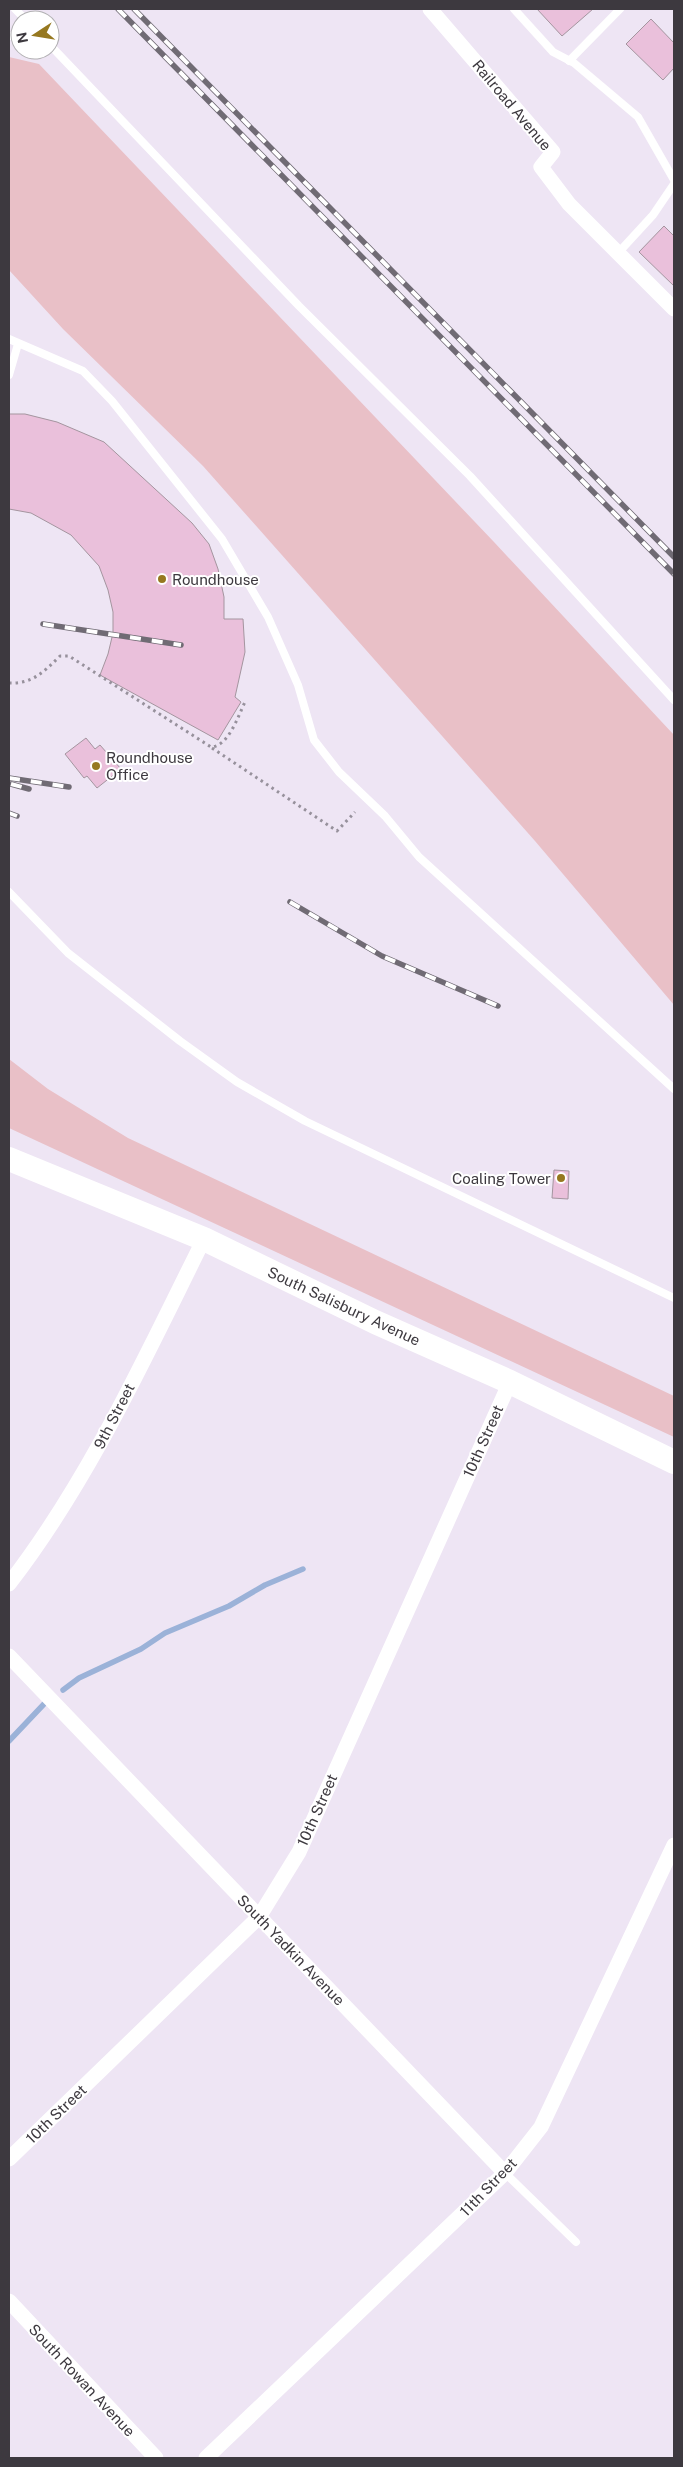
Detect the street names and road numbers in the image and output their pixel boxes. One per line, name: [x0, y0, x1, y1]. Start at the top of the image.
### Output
street label: Railroad Avenue: [469, 56, 555, 154]
street label: South Salisbury Avenue: [265, 1263, 423, 1349]
street label: 9th Street: [90, 1380, 138, 1452]
street label: 10th Street: [460, 1402, 507, 1480]
street label: 10th Street: [294, 1771, 341, 1849]
street label: South Yadkin Avenue: [234, 1891, 348, 2009]
street label: 10th Street: [22, 2081, 90, 2147]
street label: 11th Street: [456, 2154, 520, 2220]
street label: South Rowan Avenue: [26, 2320, 138, 2440]

